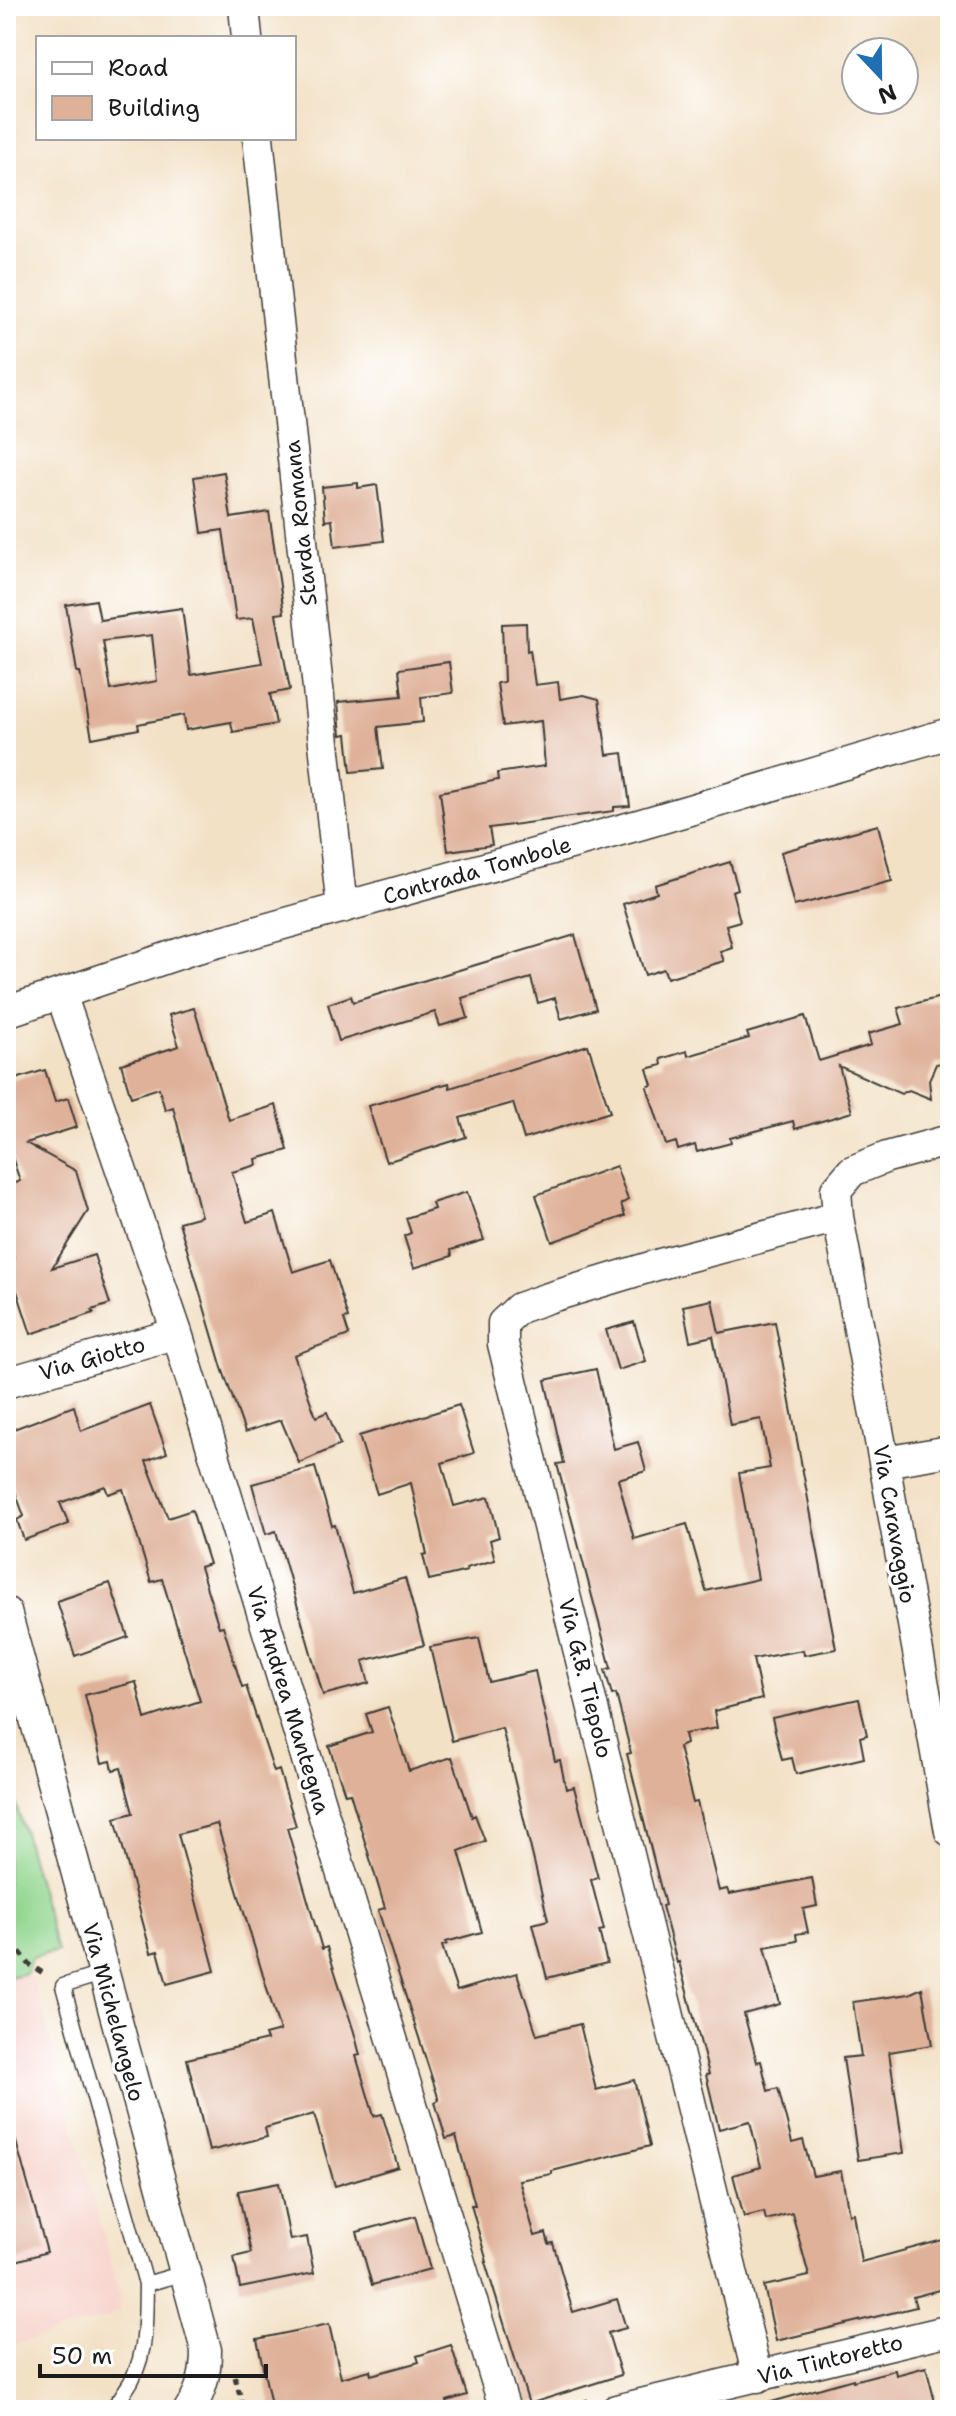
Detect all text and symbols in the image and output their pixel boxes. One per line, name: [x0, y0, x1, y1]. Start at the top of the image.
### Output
legend: [36, 36, 296, 140]
north arrow: [840, 36, 920, 116]
text: Road: [108, 52, 168, 84]
text: N: [874, 77, 901, 111]
text: Building: [108, 92, 200, 124]
street label: Starda Romana: [277, 438, 324, 607]
street label: Contrada Tombole: [380, 830, 575, 911]
street label: Via Giotto: [36, 1330, 149, 1387]
street label: Via Caravaggio: [866, 1442, 923, 1606]
street label: Via Andrea Mantegna: [240, 1582, 337, 1818]
street label: Via G.B. Tiepolo: [552, 1595, 619, 1761]
street label: Via Michelangelo: [76, 1919, 151, 2105]
street label: Via Tintoretto: [754, 2327, 906, 2392]
scale bar: [40, 2328, 266, 2378]
text: 50 m: [52, 2340, 112, 2372]

